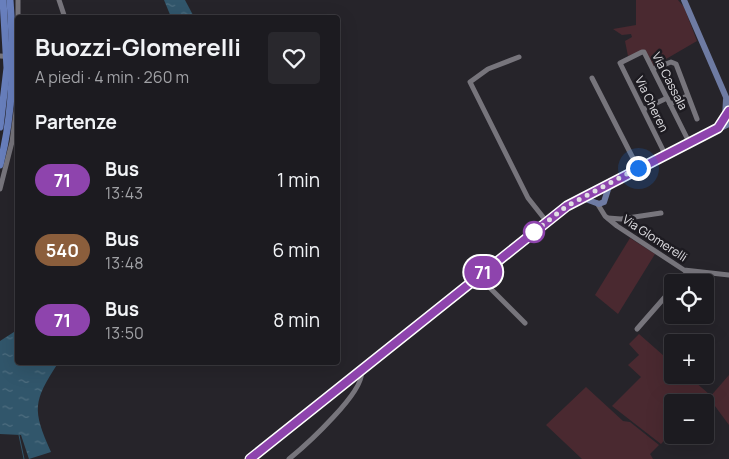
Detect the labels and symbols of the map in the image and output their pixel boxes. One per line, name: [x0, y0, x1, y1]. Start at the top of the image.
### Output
street label: Via Cassala: [648, 49, 692, 113]
street label: Via Cheren: [631, 73, 673, 135]
your location: [626, 156, 651, 181]
street label: Via Glomerelli: [619, 211, 691, 265]
unlabelled marker: [523, 221, 545, 243]
line badge: 71: [460, 256, 506, 288]

